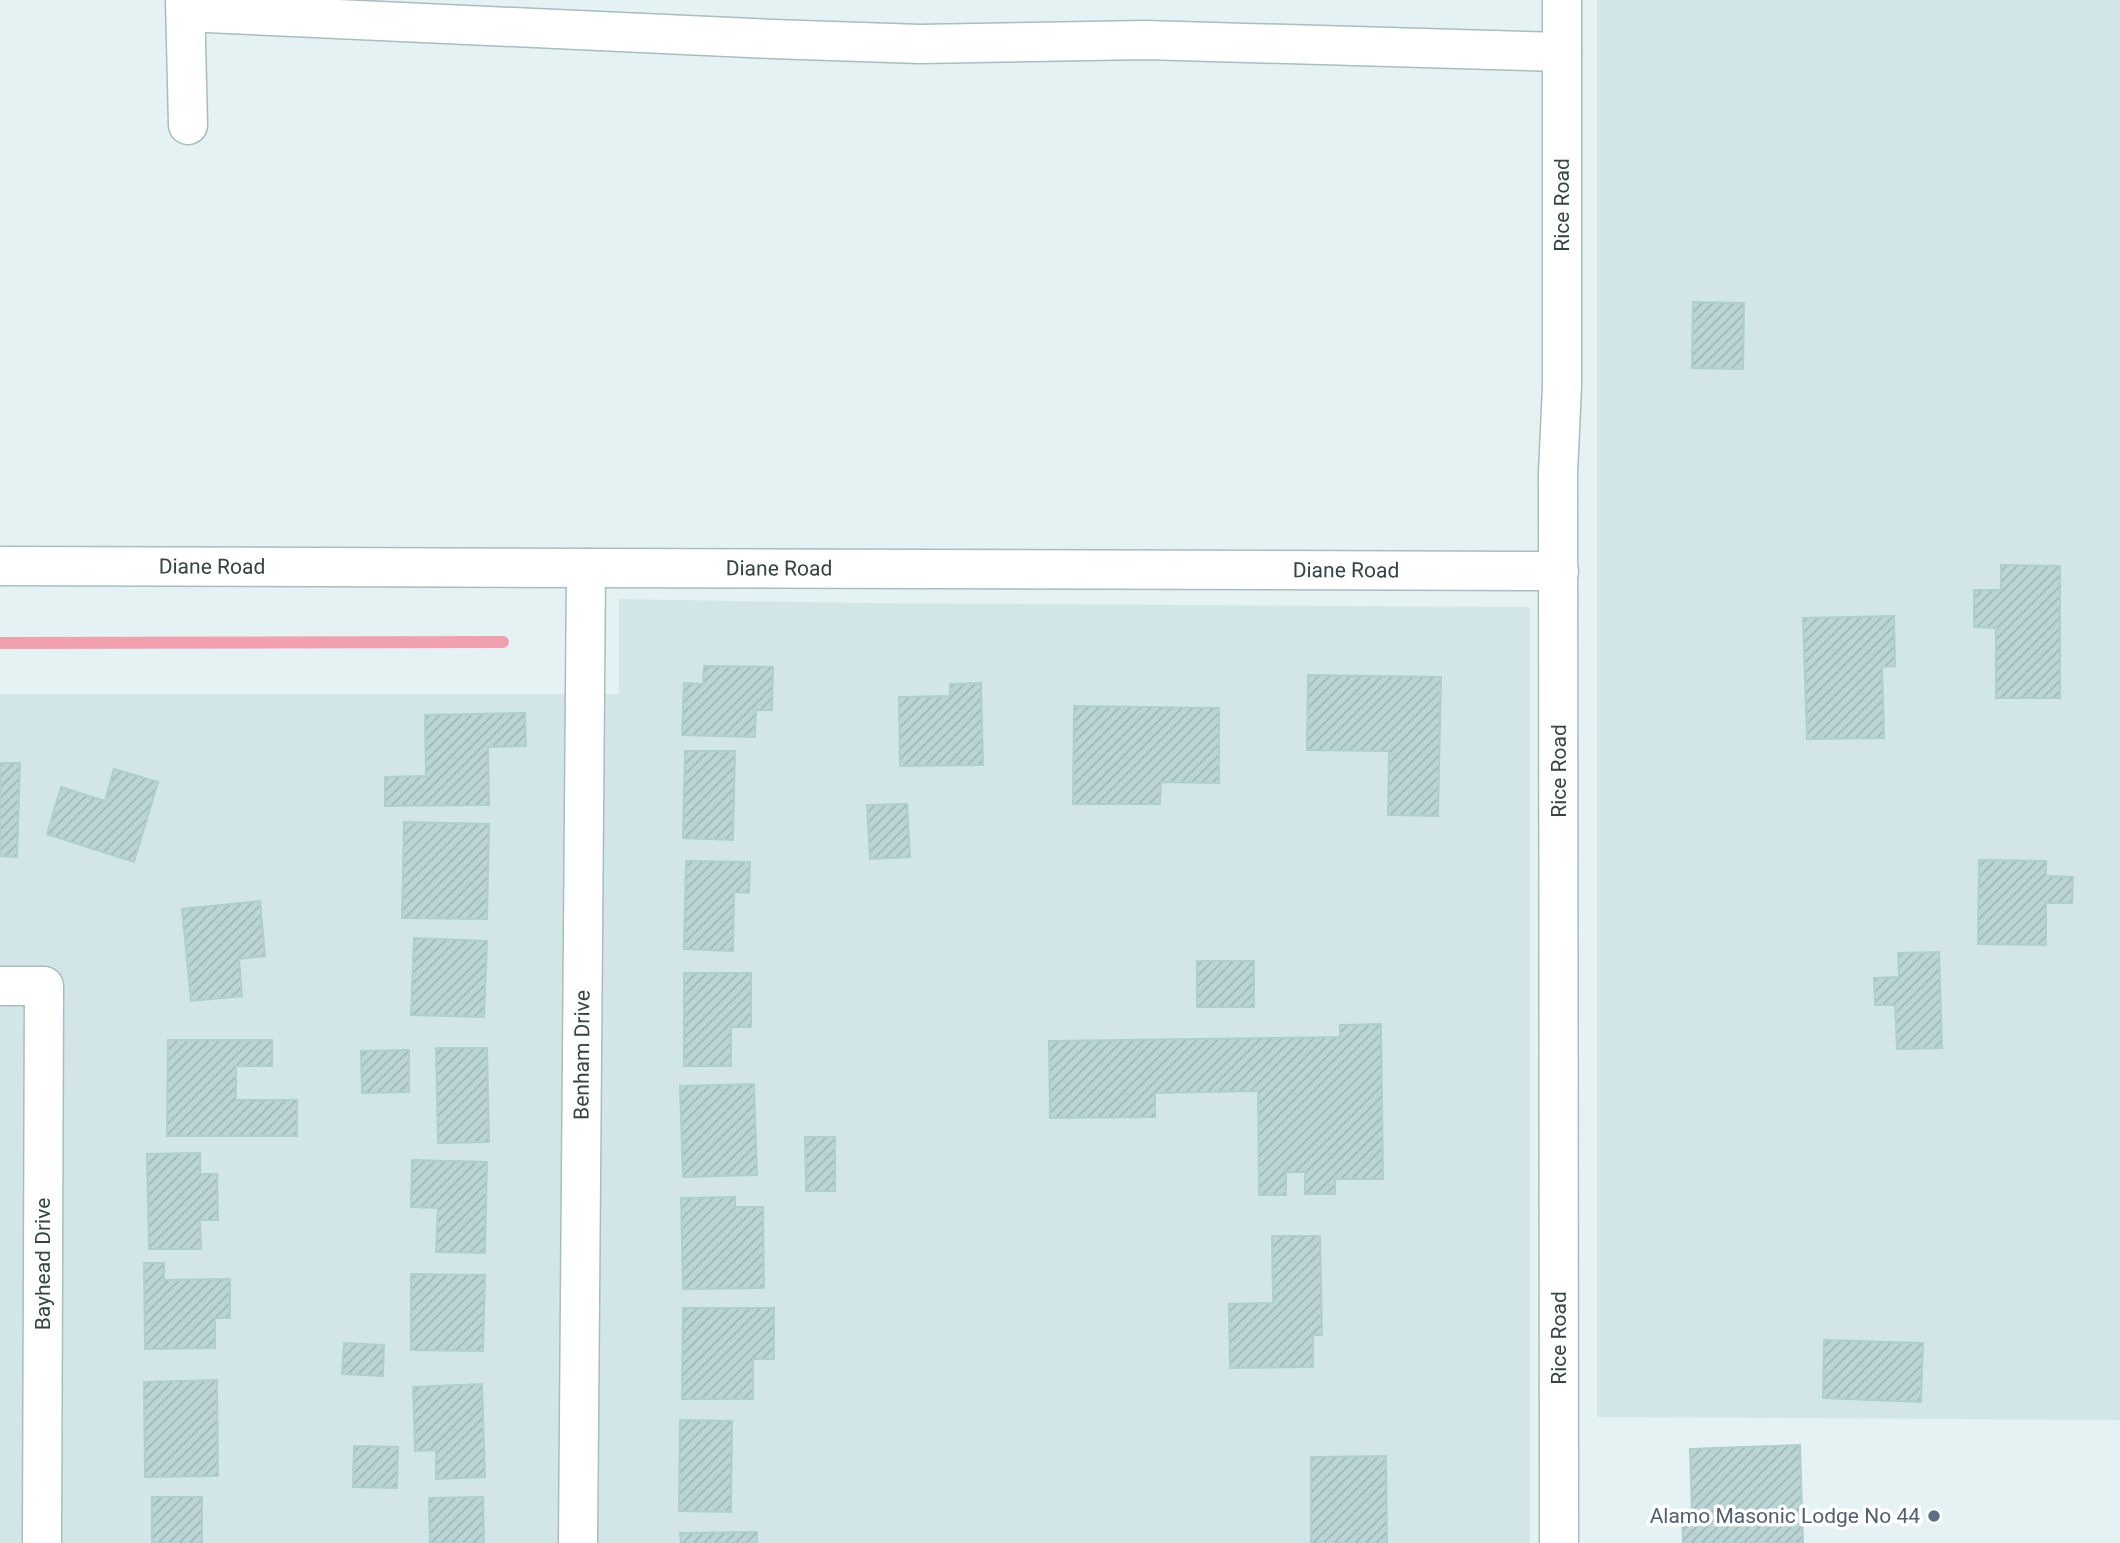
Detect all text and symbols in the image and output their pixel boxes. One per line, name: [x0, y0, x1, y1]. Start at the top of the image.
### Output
street label: Rice Road: [1550, 158, 1574, 252]
street label: Diane Road: [159, 555, 265, 579]
street label: Diane Road: [726, 556, 832, 581]
street label: Diane Road: [1293, 558, 1399, 582]
street label: Rice Road: [1547, 724, 1571, 818]
street label: Benham Drive: [569, 990, 595, 1120]
street label: Bayhead Drive: [31, 1198, 55, 1330]
street label: Rice Road: [1547, 1291, 1571, 1385]
place label: Alamo Masonic Lodge No 44: [1650, 1504, 1920, 1528]
marker: Alamo Masonic Lodge No 44: [1926, 1508, 1942, 1524]

